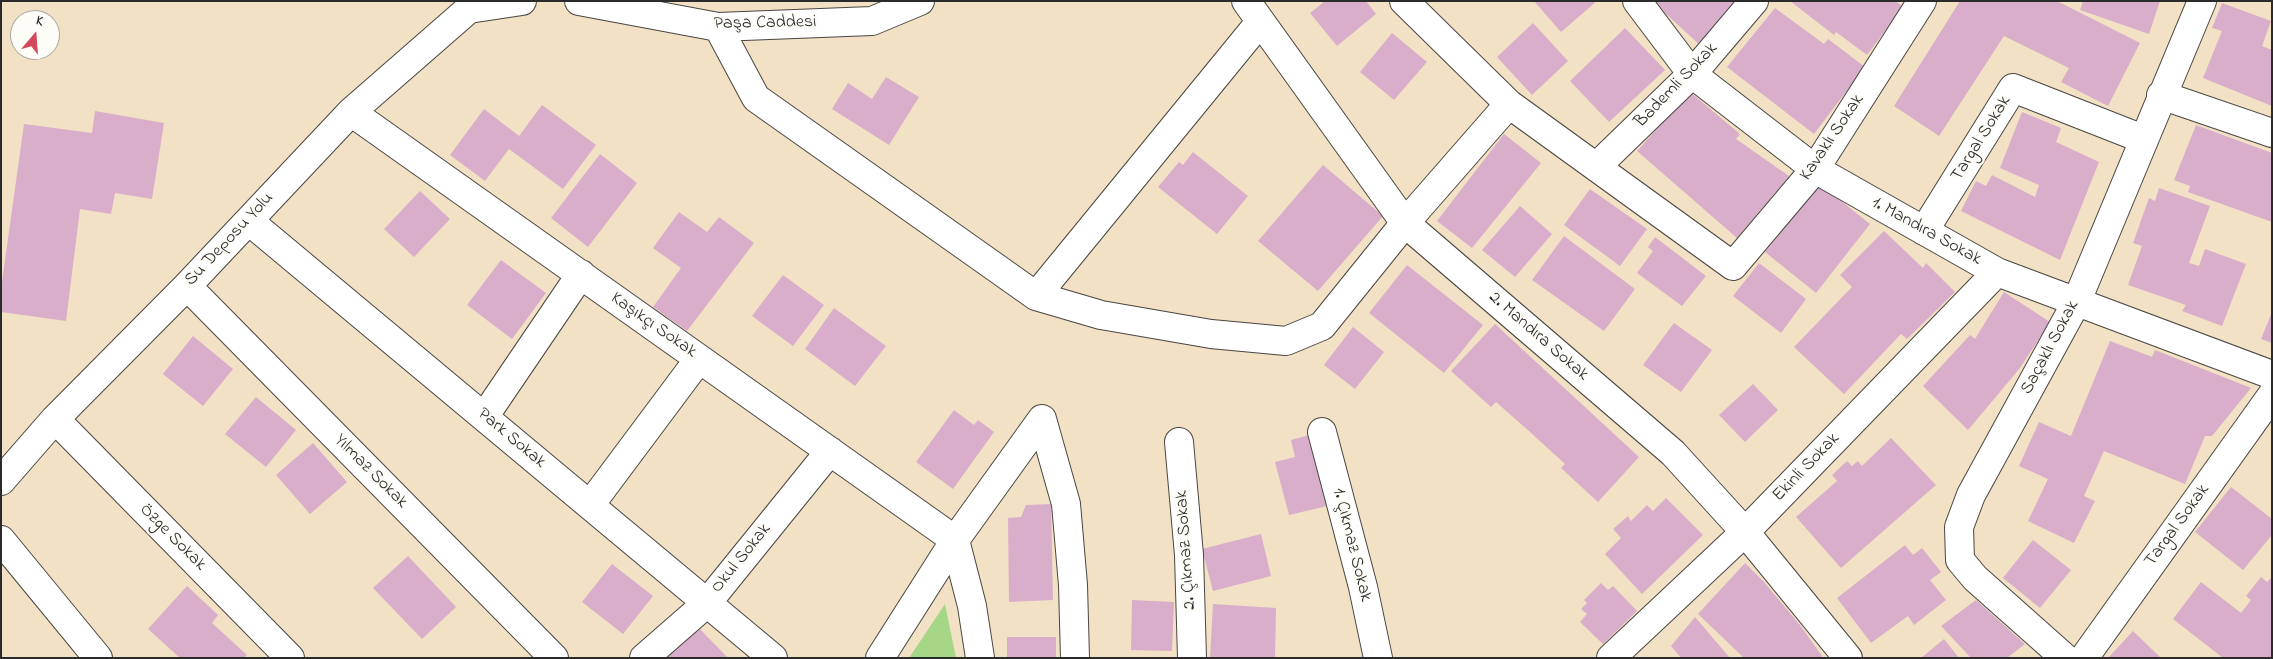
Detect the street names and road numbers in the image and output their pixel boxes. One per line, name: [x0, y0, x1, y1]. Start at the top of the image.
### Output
street label: Paşa Caddesi: [713, 12, 817, 36]
street label: Bademli Sokak: [1631, 39, 1723, 133]
street label: Kavaklı Sokak: [1796, 91, 1870, 185]
street label: Targal Sokak: [1947, 92, 2017, 186]
street label: Su Deposu Yolu: [181, 189, 279, 291]
street label: 1. Mandıra Sokak: [1867, 193, 1985, 271]
street label: Kaşıkçı Sokak: [606, 288, 700, 364]
street label: 2. Mandıra Sokak: [1483, 288, 1593, 386]
street label: Saçaklı Sokak: [2017, 297, 2085, 399]
street label: Park Sokak: [472, 404, 550, 474]
street label: Ekinli Sokak: [1769, 429, 1845, 507]
street label: Yılmaz Sokak: [328, 430, 412, 514]
street label: Targal Sokak: [2141, 480, 2215, 572]
street label: 1. Çıkmaz Sokak: [1326, 486, 1376, 604]
street label: 2. Çıkmaz Sokak: [1172, 490, 1202, 610]
street label: Özge Sokak: [134, 500, 210, 576]
street label: Okul Sokak: [707, 520, 777, 598]

